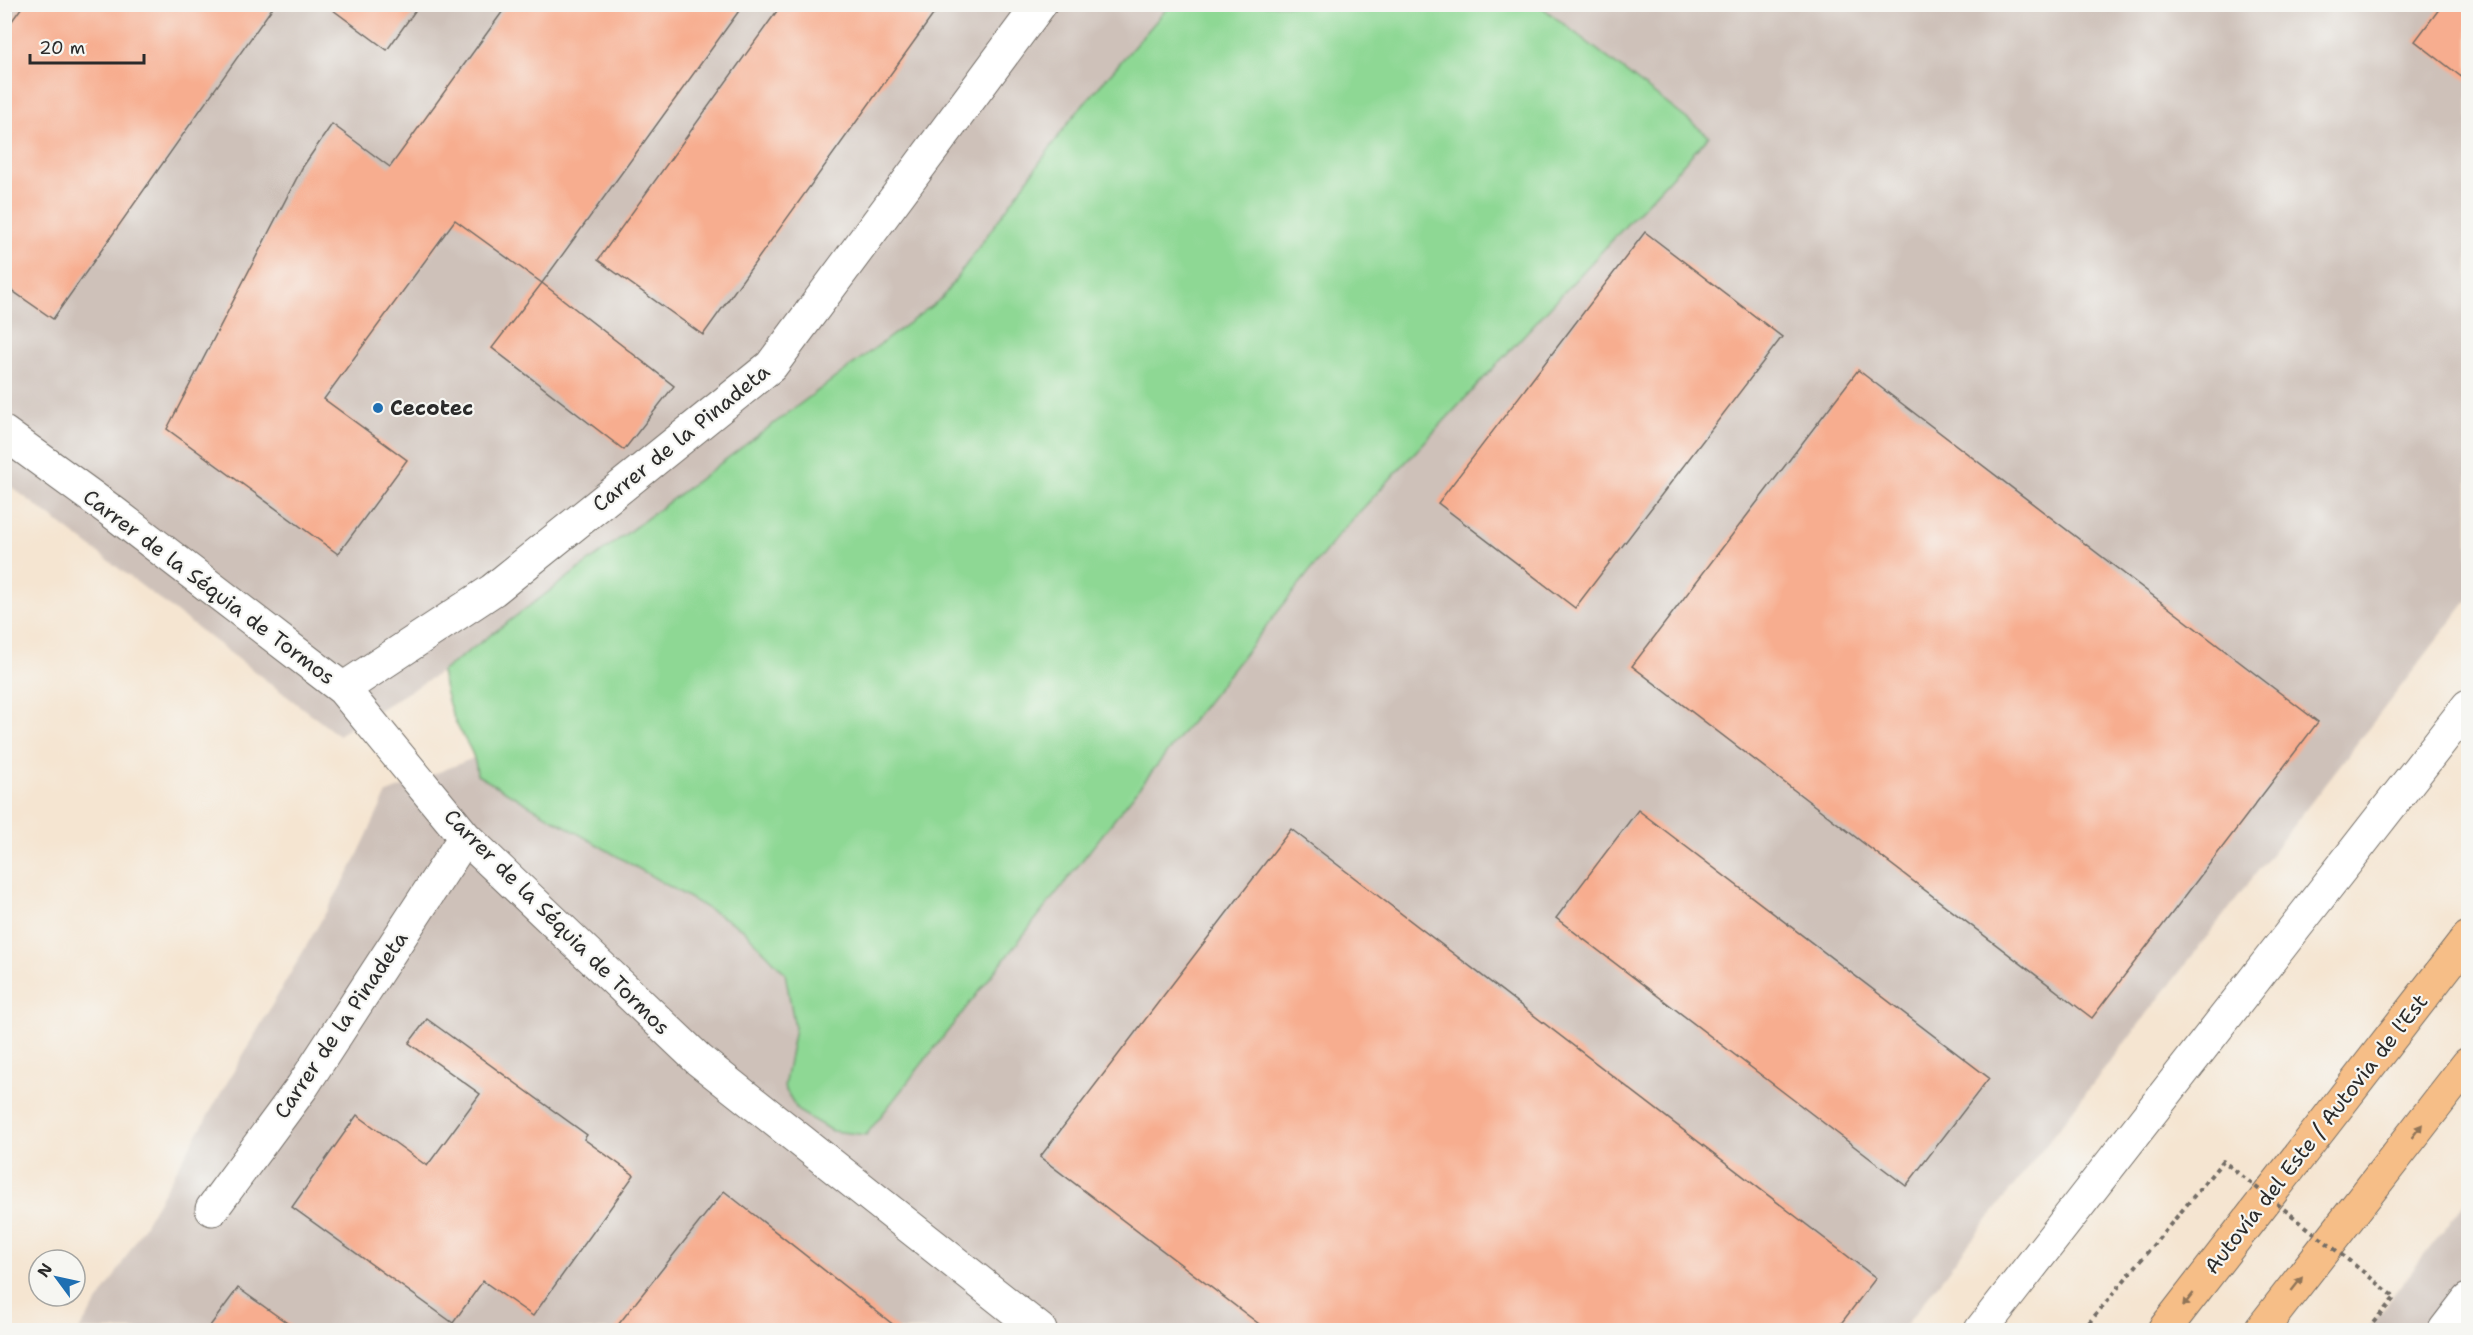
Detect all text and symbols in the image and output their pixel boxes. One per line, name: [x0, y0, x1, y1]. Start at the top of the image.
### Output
scale bar: [30, 27, 144, 65]
text: 20 m: [39, 36, 85, 60]
street label: Carrer de la Pinadeta: [587, 358, 775, 518]
place label: Cecotec: [390, 394, 473, 422]
marker: Cecotec: [371, 401, 385, 415]
street label: Carrer de la Séquia de Tormos: [77, 483, 341, 691]
street label: Carrer de la Séquia de Tormos: [438, 803, 676, 1041]
street label: Carrer de la Pinadeta: [268, 926, 414, 1124]
street label: Autovía del Este / Autovia de l'Est: [2198, 988, 2434, 1280]
one-way arrow: [2410, 1123, 2422, 1138]
north arrow: [27, 1248, 87, 1308]
text: N: [33, 1259, 57, 1281]
one-way arrow: [2290, 1277, 2302, 1292]
one-way arrow: [2182, 1292, 2194, 1307]

